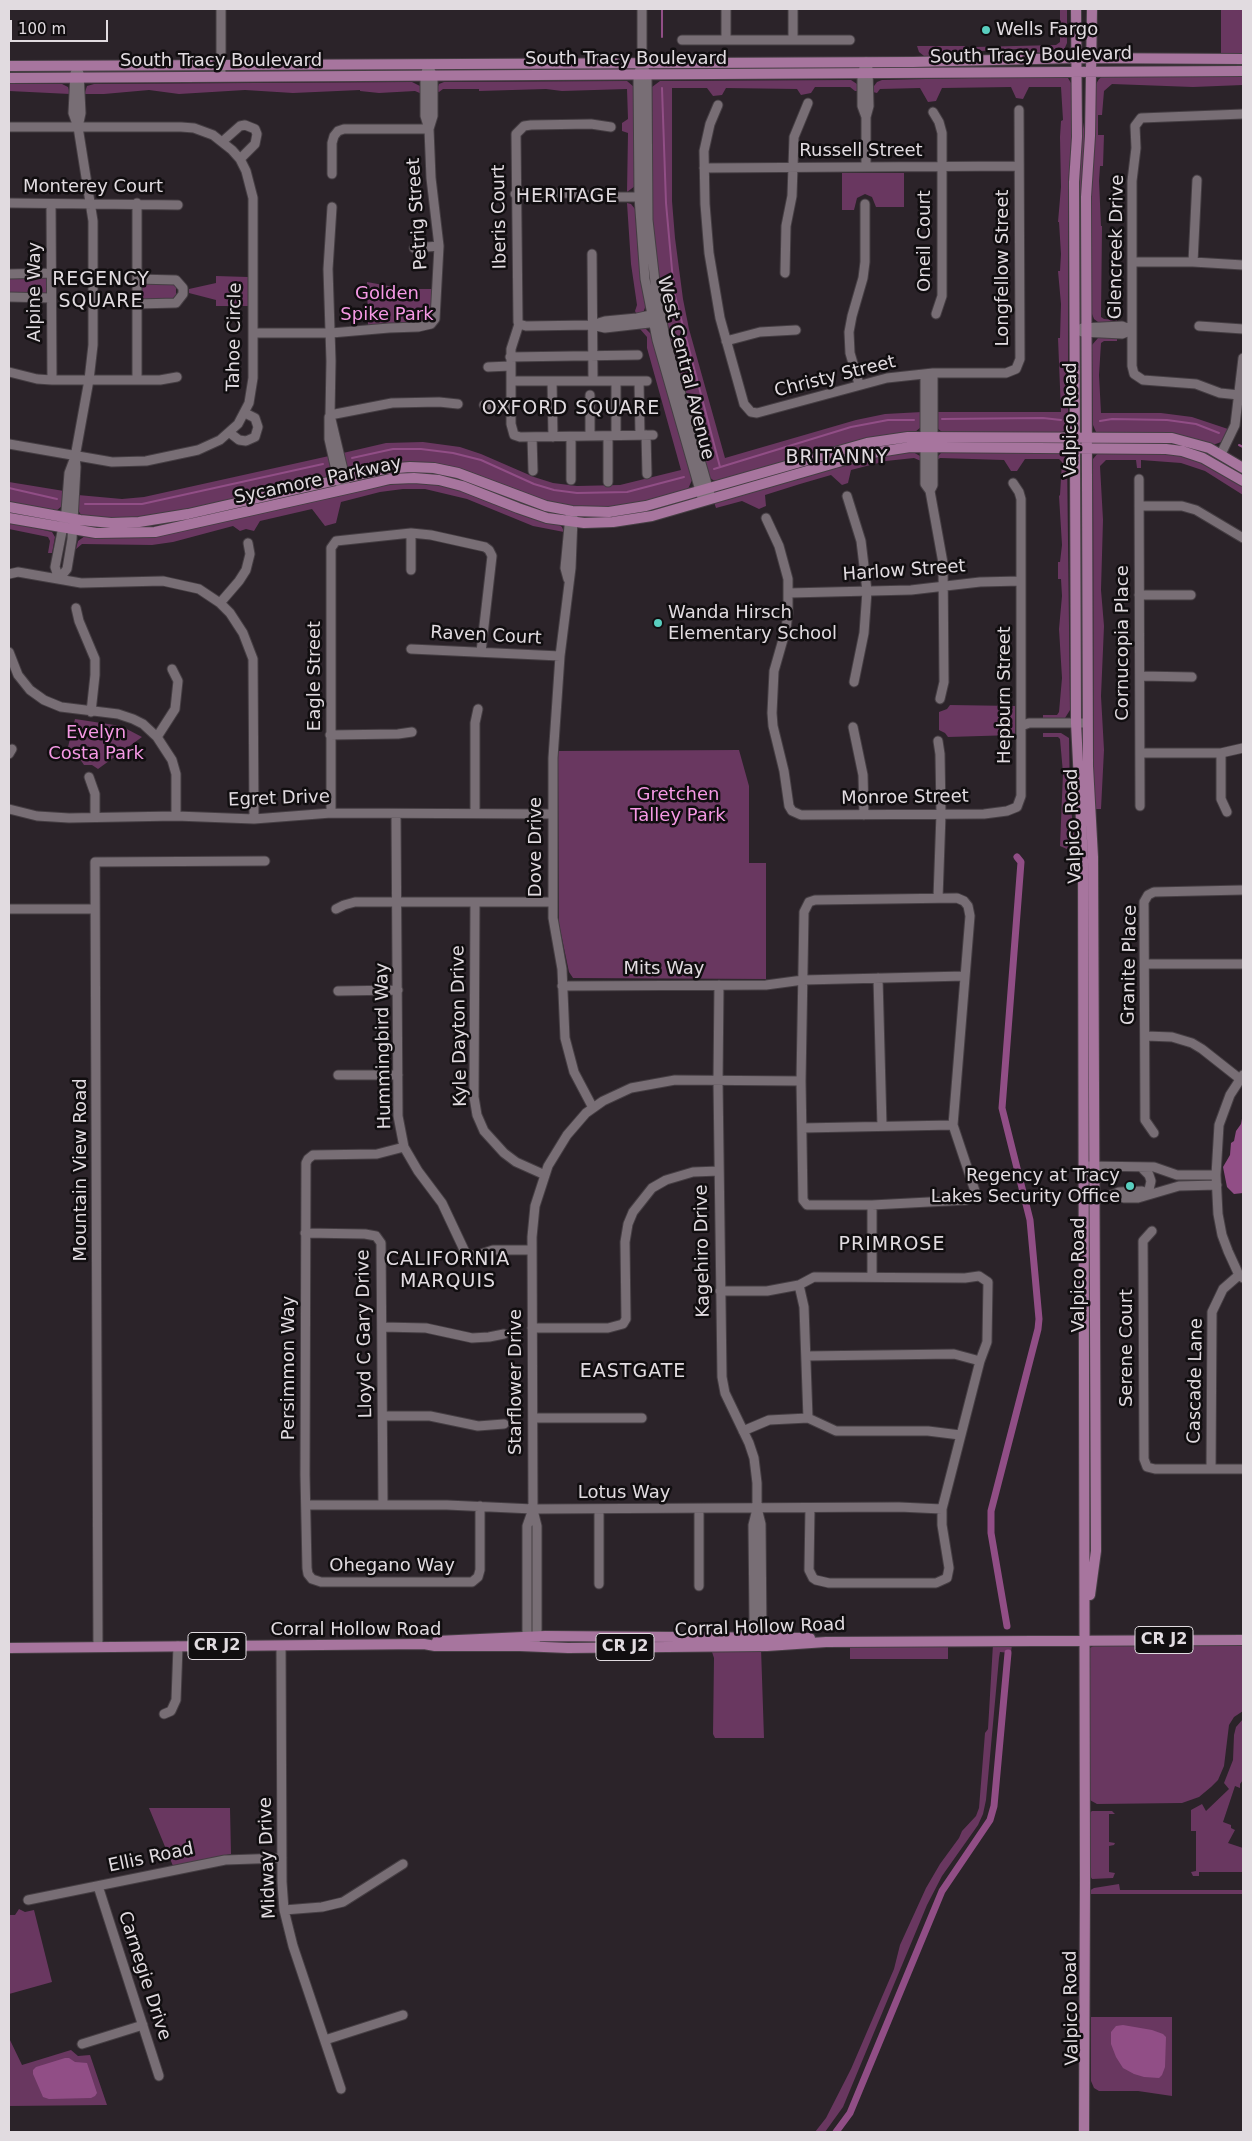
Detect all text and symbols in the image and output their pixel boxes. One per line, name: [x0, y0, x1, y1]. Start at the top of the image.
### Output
scale bar: [12, 10, 110, 42]
place label: Wells Fargo: [996, 19, 1098, 41]
text: 100 m: [18, 20, 66, 38]
marker: Wells Fargo: [980, 24, 992, 36]
street label: South Tracy Boulevard: [930, 43, 1132, 69]
street label: South Tracy Boulevard: [525, 48, 727, 70]
street label: South Tracy Boulevard: [120, 50, 322, 72]
street label: Russell Street: [799, 140, 923, 162]
street label: Petrig Street: [403, 157, 433, 271]
street label: Iberis Court: [488, 164, 512, 270]
street label: Glencreek Drive: [1105, 175, 1129, 319]
street label: Monterey Court: [23, 176, 163, 198]
district label: HERITAGE: [515, 186, 619, 208]
street label: Longfellow Street: [992, 189, 1014, 347]
street label: Oneil Court: [914, 190, 936, 292]
street label: Alpine Way: [24, 242, 46, 342]
district label: REGENCY SQUARE: [51, 269, 151, 313]
street label: West Central Avenue: [652, 274, 718, 462]
street label: Tahoe Circle: [223, 282, 247, 392]
park label: Golden Spike Park: [340, 283, 434, 326]
street label: Christy Street: [772, 352, 898, 402]
street label: Valpico Road: [1060, 362, 1082, 478]
district label: OXFORD SQUARE: [480, 398, 662, 420]
district label: BRITANNY: [784, 447, 890, 469]
street label: Sycamore Parkway: [232, 453, 404, 509]
street label: Harlow Street: [842, 556, 966, 586]
street label: Cornucopia Place: [1112, 565, 1134, 721]
place label: Wanda Hirsch Elementary School: [668, 602, 837, 644]
marker: Wanda Hirsch Elementary School: [652, 617, 664, 629]
street label: Eagle Street: [304, 621, 326, 731]
street label: Raven Court: [430, 622, 542, 650]
street label: Hepburn Street: [994, 626, 1016, 764]
park label: Evelyn Costa Park: [48, 722, 144, 764]
street label: Valpico Road: [1061, 768, 1087, 884]
park label: Gretchen Talley Park: [630, 784, 726, 826]
street label: Egret Drive: [228, 786, 330, 812]
street label: Monroe Street: [841, 786, 969, 810]
street label: Dove Drive: [525, 797, 547, 897]
street label: Granite Place: [1118, 905, 1142, 1025]
street label: Kyle Dayton Drive: [448, 945, 472, 1107]
street label: Mits Way: [623, 958, 705, 980]
street label: Hummingbird Way: [372, 962, 396, 1130]
street label: Mountain View Road: [70, 1078, 92, 1262]
place label: Regency at Tracy Lakes Security Office: [931, 1165, 1120, 1208]
marker: Regency at Tracy Lakes Security Office: [1124, 1180, 1136, 1192]
street label: Kagehiro Drive: [691, 1184, 715, 1318]
street label: Valpico Road: [1068, 1217, 1090, 1333]
district label: PRIMROSE: [838, 1234, 946, 1256]
street label: Lloyd C Gary Drive: [353, 1249, 377, 1419]
district label: CALIFORNIA MARQUIS: [385, 1249, 511, 1293]
street label: Serene Court: [1116, 1289, 1138, 1407]
street label: Persimmon Way: [278, 1296, 300, 1440]
street label: Starflower Drive: [505, 1309, 527, 1455]
street label: Cascade Lane: [1184, 1318, 1208, 1444]
district label: EASTGATE: [579, 1361, 687, 1383]
street label: Lotus Way: [578, 1482, 670, 1504]
street label: Ohegano Way: [329, 1555, 455, 1577]
street label: Corral Hollow Road: [674, 1614, 846, 1642]
street label: Corral Hollow Road: [271, 1619, 441, 1641]
road number: CR J2: [1135, 1626, 1193, 1654]
road number: CR J2: [188, 1632, 246, 1660]
road number: CR J2: [596, 1634, 654, 1660]
street label: Midway Drive: [255, 1797, 281, 1919]
street label: Ellis Road: [106, 1838, 196, 1878]
street label: Carnegie Drive: [113, 1909, 175, 2043]
street label: Valpico Road: [1060, 1950, 1084, 2066]

